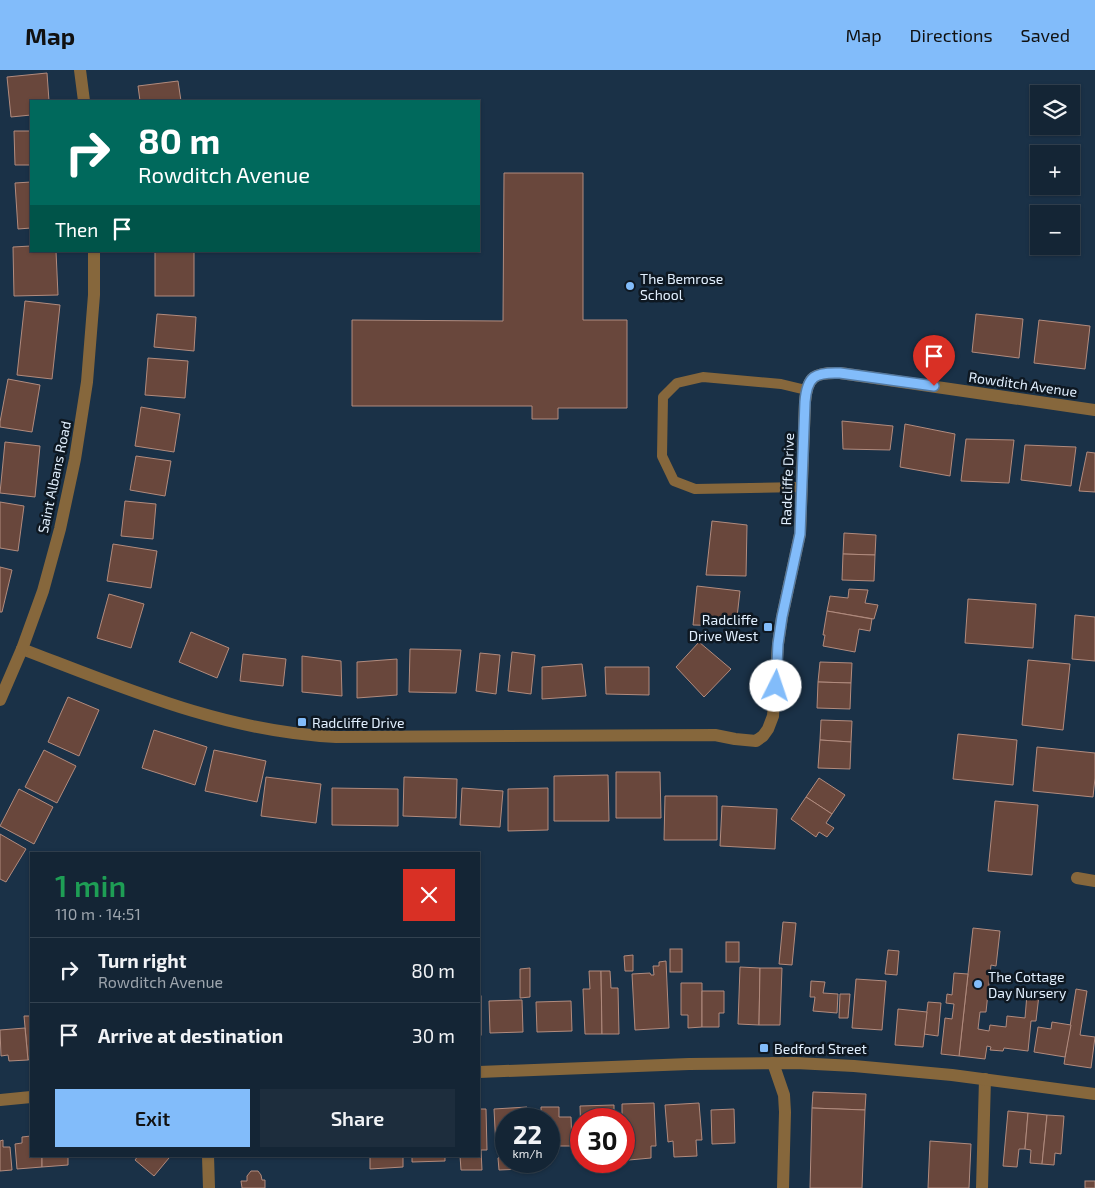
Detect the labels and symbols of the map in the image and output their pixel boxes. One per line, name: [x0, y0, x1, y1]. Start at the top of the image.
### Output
place label: The Bemrose School: [640, 270, 723, 303]
marker: The Bemrose School: [624, 280, 636, 292]
pin: [913, 335, 955, 386]
street label: Rowditch Avenue: [968, 368, 1078, 400]
street label: Saint Albans Road: [34, 419, 74, 535]
street label: Radcliffe Drive: [777, 432, 797, 526]
place label: Radcliffe Drive West: [689, 611, 758, 644]
marker: Radcliffe Drive West: [762, 621, 774, 633]
position arrow: [749, 659, 801, 711]
place label: Radcliffe Drive: [312, 714, 405, 731]
marker: Radcliffe Drive: [296, 716, 308, 728]
place label: The Cottage Day Nursery: [988, 968, 1067, 1001]
marker: The Cottage Day Nursery: [972, 978, 984, 990]
place label: Bedford Street: [774, 1040, 867, 1057]
marker: Bedford Street: [758, 1042, 770, 1054]
speed limit sign: 30: [570, 1108, 635, 1173]

